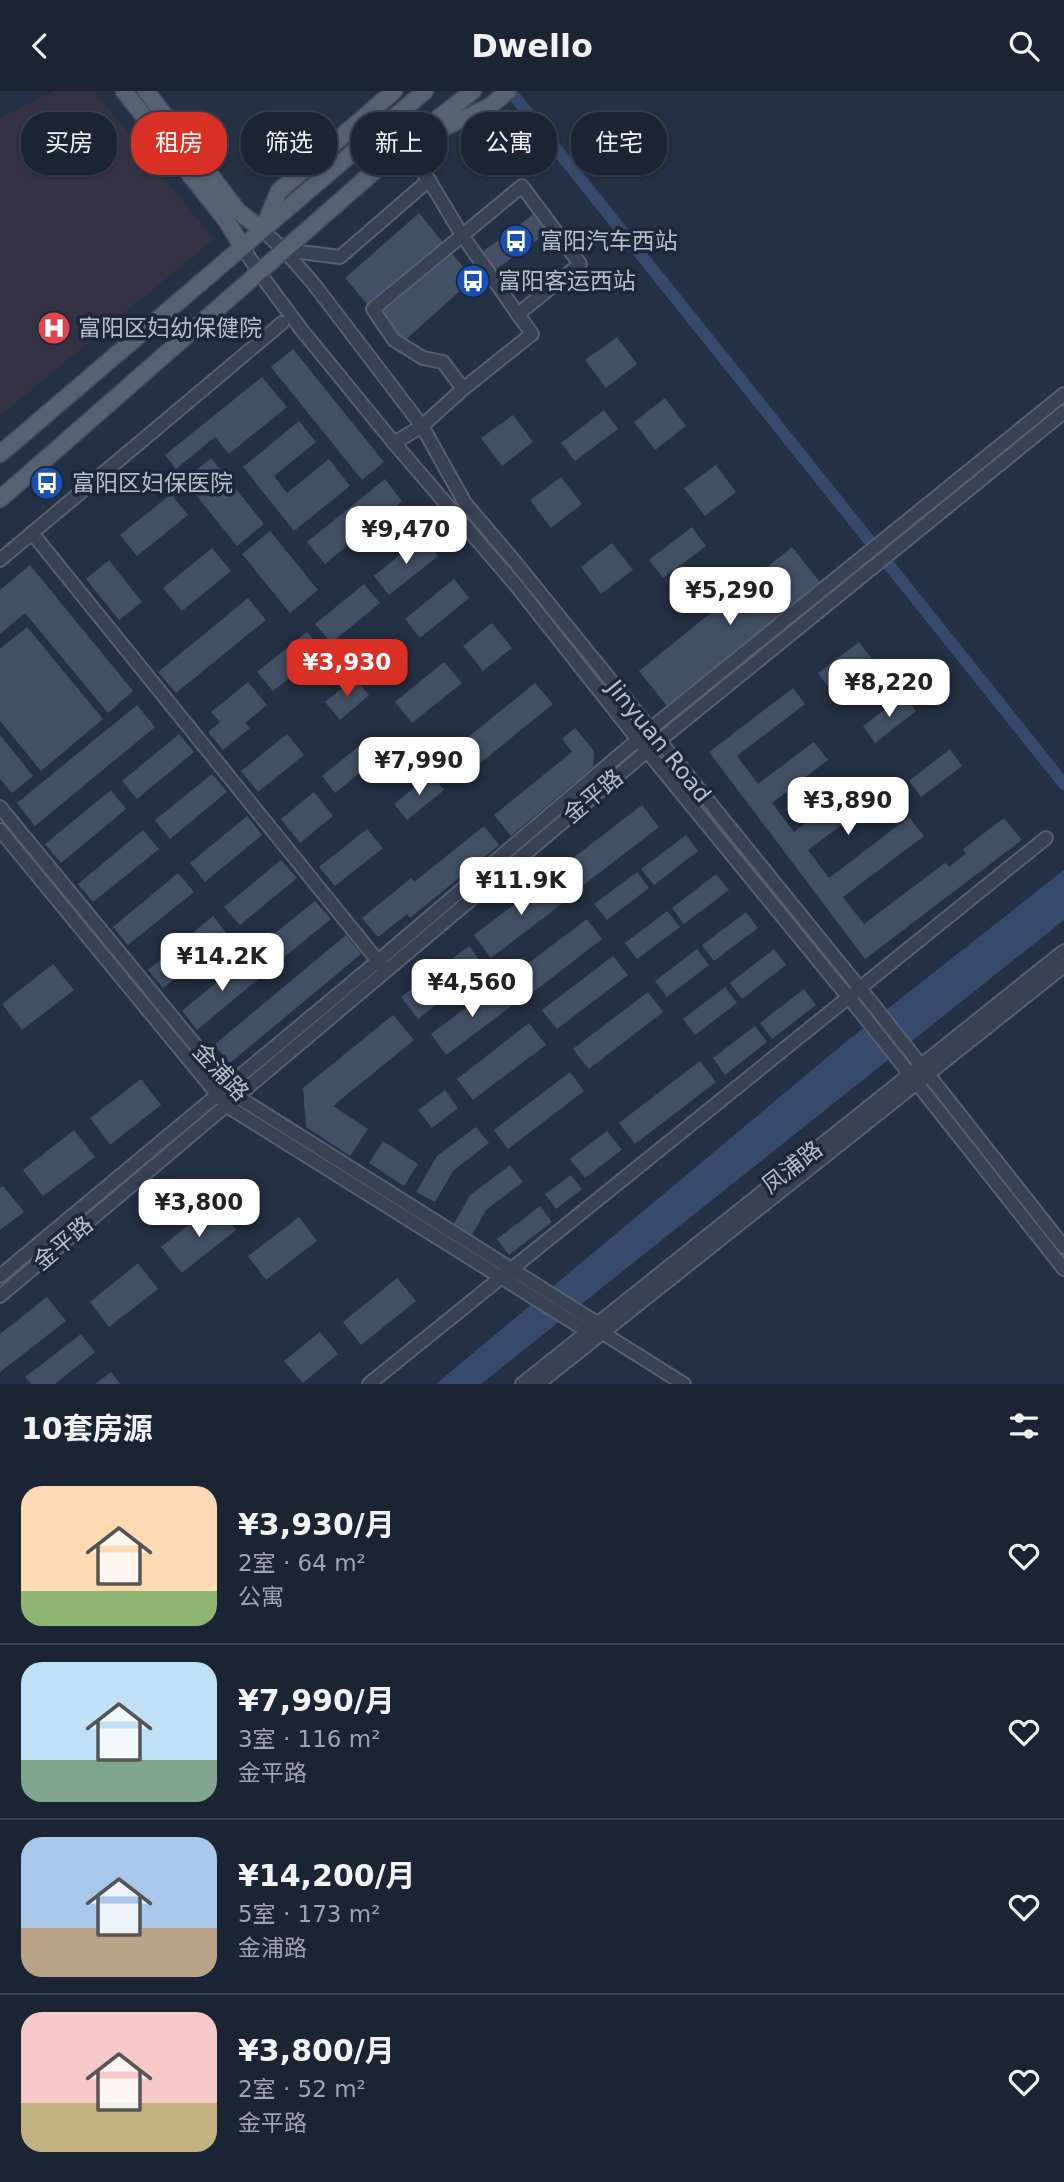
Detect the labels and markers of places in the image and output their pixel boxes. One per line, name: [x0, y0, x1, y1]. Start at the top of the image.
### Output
bus stop icon: 富阳汽车西站: [497, 222, 535, 260]
place label: 富阳汽车西站: [540, 228, 678, 254]
bus stop icon: 富阳客运西站: [454, 262, 492, 300]
place label: 富阳客运西站: [498, 268, 636, 294]
hospital icon: 富阳区妇幼保健院: [35, 309, 73, 347]
place label: 富阳区妇幼保健院: [78, 315, 262, 341]
bus stop icon: 富阳区妇保医院: [28, 464, 66, 502]
place label: 富阳区妇保医院: [72, 470, 233, 496]
pin: ¥9,470: [349, 507, 463, 566]
pin: ¥5,290: [673, 567, 787, 627]
pin: ¥3,930: [290, 639, 404, 699]
pin: ¥8,220: [832, 659, 946, 719]
pin: ¥7,990: [362, 737, 476, 797]
pin: ¥3,890: [791, 777, 905, 837]
pin: ¥11.9K: [464, 857, 578, 917]
pin: ¥14.2K: [165, 933, 279, 993]
pin: ¥4,560: [415, 960, 529, 1019]
pin: ¥3,800: [142, 1179, 256, 1239]

